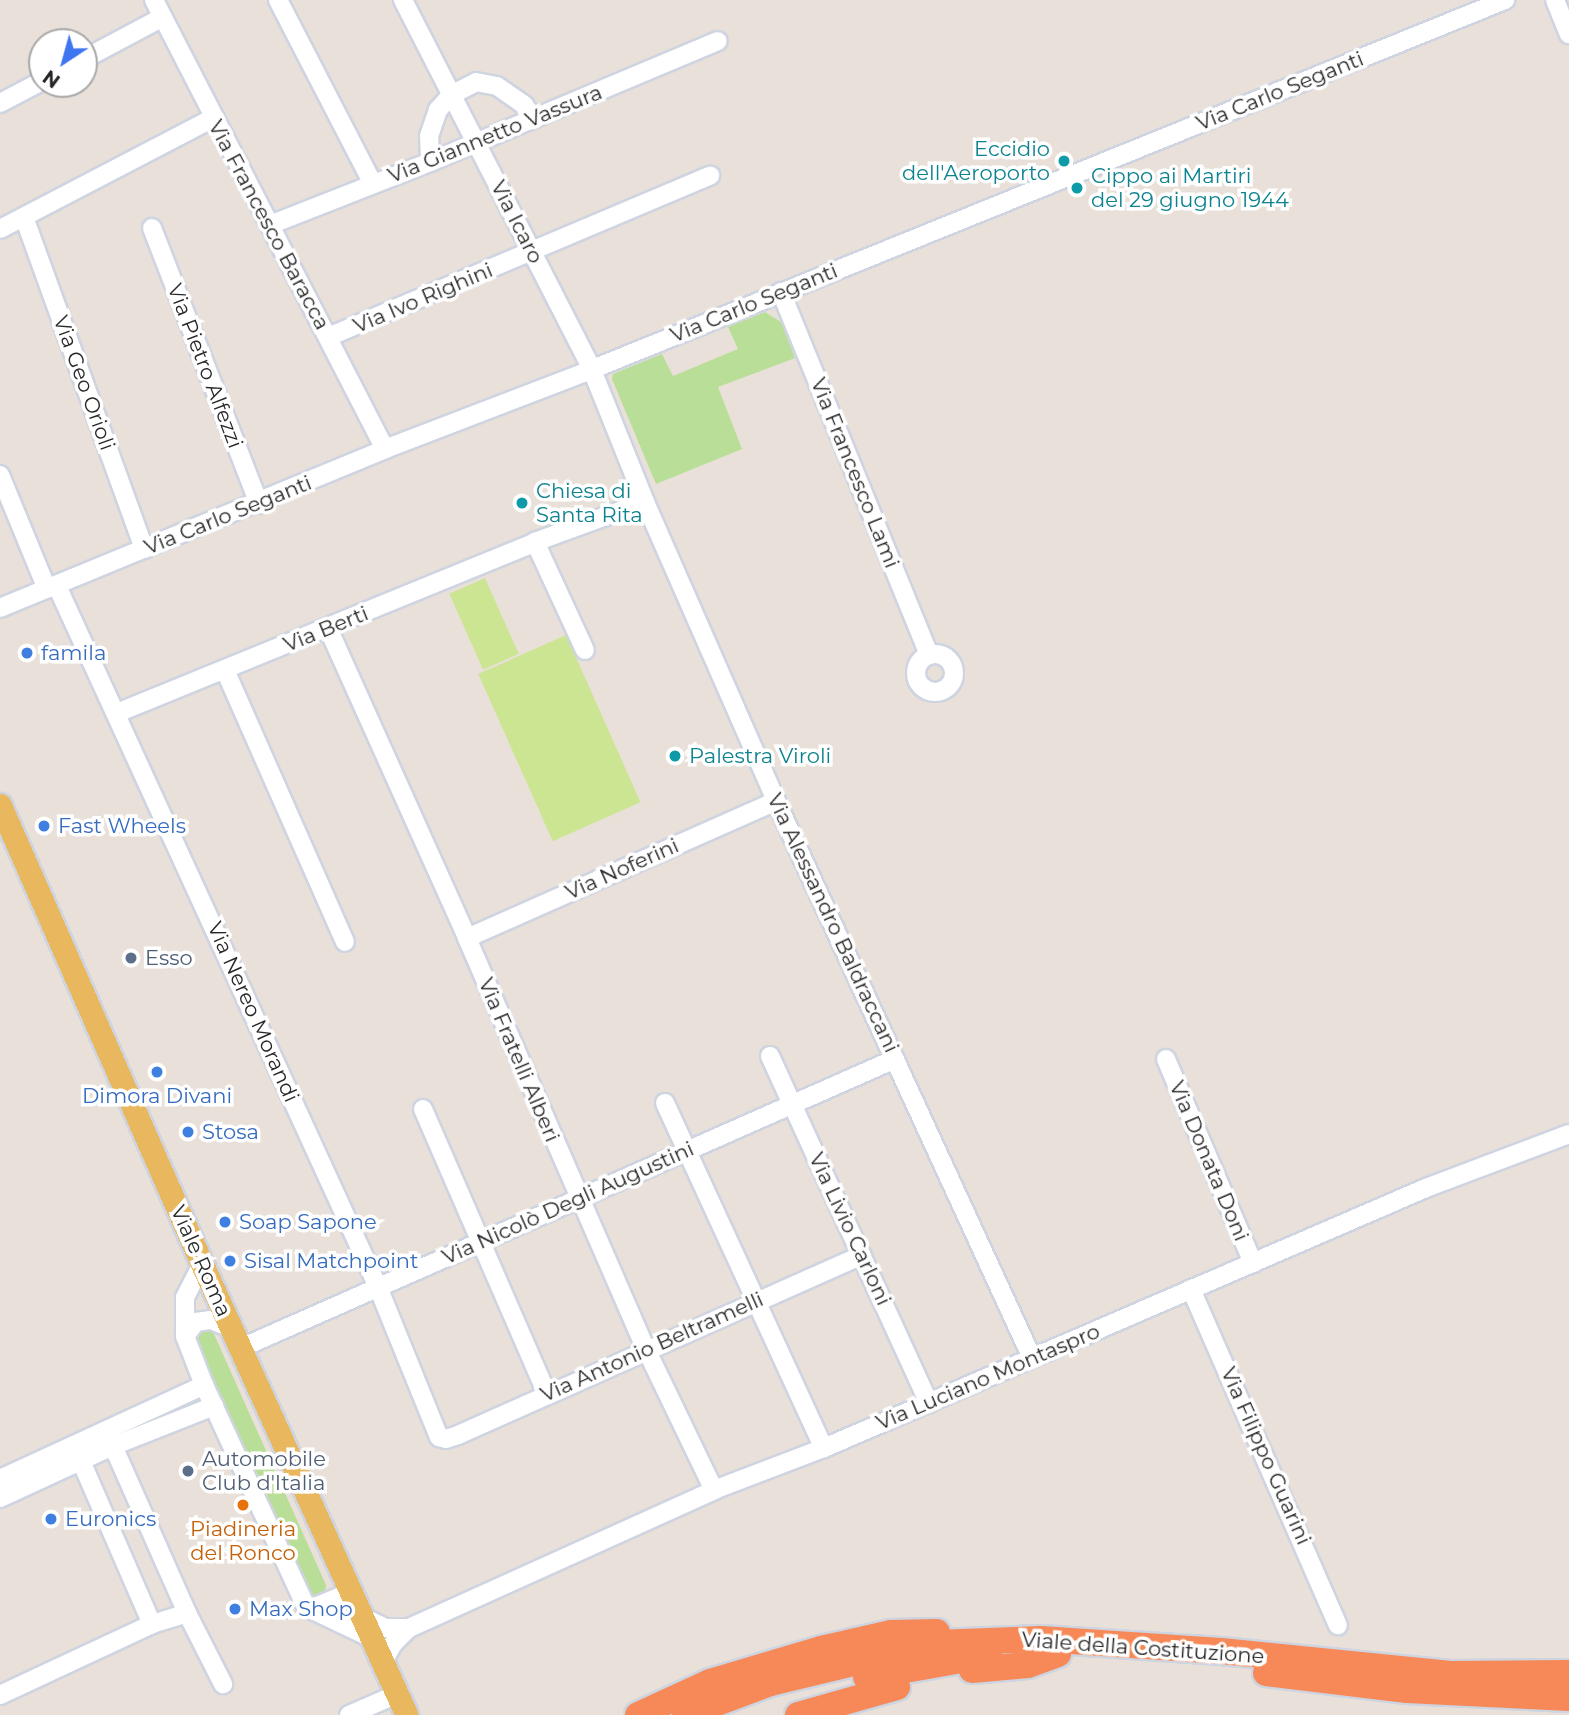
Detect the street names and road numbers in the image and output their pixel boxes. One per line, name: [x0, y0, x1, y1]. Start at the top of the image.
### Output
street label: Via Carlo Seganti: [1193, 46, 1367, 136]
street label: Via Giannetto Vassura: [384, 79, 606, 189]
street label: Via Francesco Baracca: [203, 116, 335, 334]
street label: Via Icaro: [485, 176, 549, 268]
street label: Via Ivo Righini: [350, 257, 496, 339]
street label: Via Carlo Seganti: [667, 258, 841, 348]
street label: Via Pietro Alfezzi: [162, 280, 248, 452]
street label: Via Geo Orioli: [48, 312, 120, 454]
street label: Via Francesco Lami: [805, 374, 905, 572]
street label: Via Carlo Seganti: [141, 470, 315, 560]
street label: Via Berti: [280, 601, 372, 657]
street label: Via Alessandro Baldraccani: [762, 789, 904, 1057]
street label: Via Noferini: [561, 833, 683, 905]
street label: Via Nereo Morandi: [202, 918, 304, 1106]
street label: Via Fratelli Alberi: [473, 974, 565, 1146]
street label: Via Donata Doni: [1164, 1077, 1254, 1245]
street label: Via Nicolò Degli Augustini: [438, 1136, 698, 1270]
street label: Via Livio Carloni: [804, 1149, 896, 1309]
street label: Viale Roma: [165, 1201, 237, 1321]
street label: Via Antonio Beltramelli: [537, 1286, 767, 1408]
street label: Via Luciano Montaspro: [872, 1318, 1104, 1436]
street label: Via Filippo Guarini: [1216, 1363, 1316, 1549]
street label: Viale della Costituzione: [1021, 1627, 1265, 1669]

